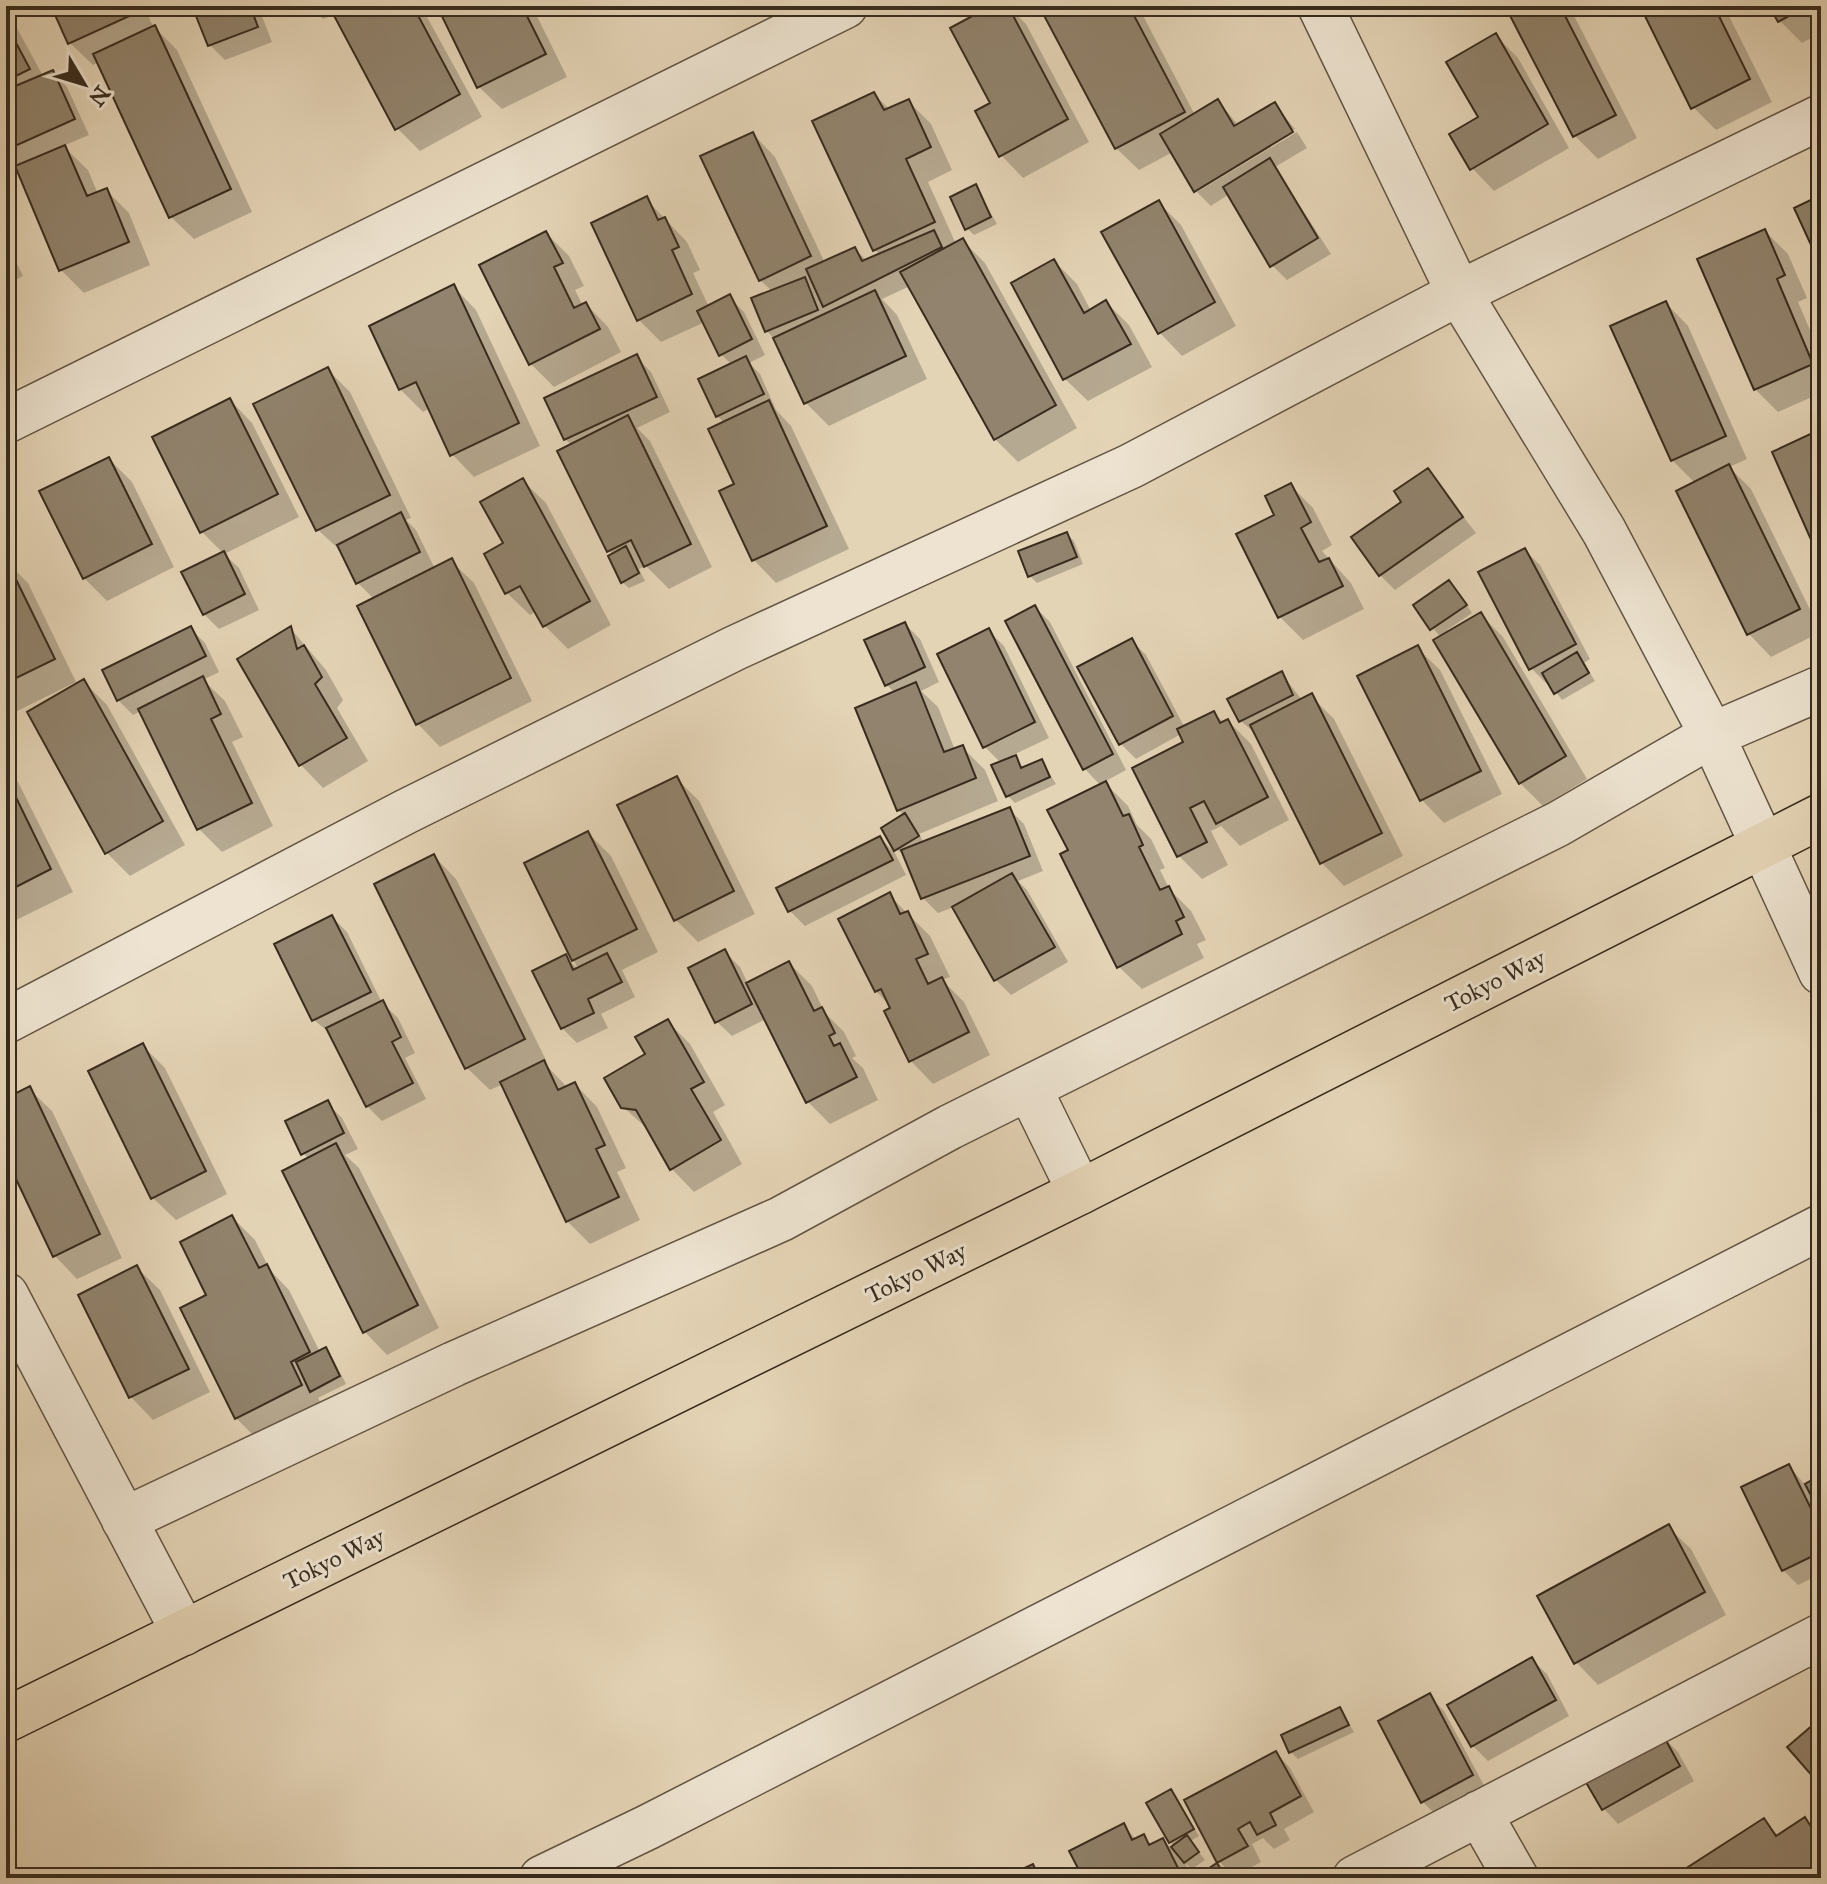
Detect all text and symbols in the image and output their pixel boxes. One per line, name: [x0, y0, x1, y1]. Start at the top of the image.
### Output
north arrow: [44, 44, 124, 124]
text: N: [83, 80, 116, 112]
street label: Tokyo Way: [1440, 943, 1551, 1019]
street label: Tokyo Way: [860, 1235, 972, 1310]
street label: Tokyo Way: [278, 1521, 390, 1596]

